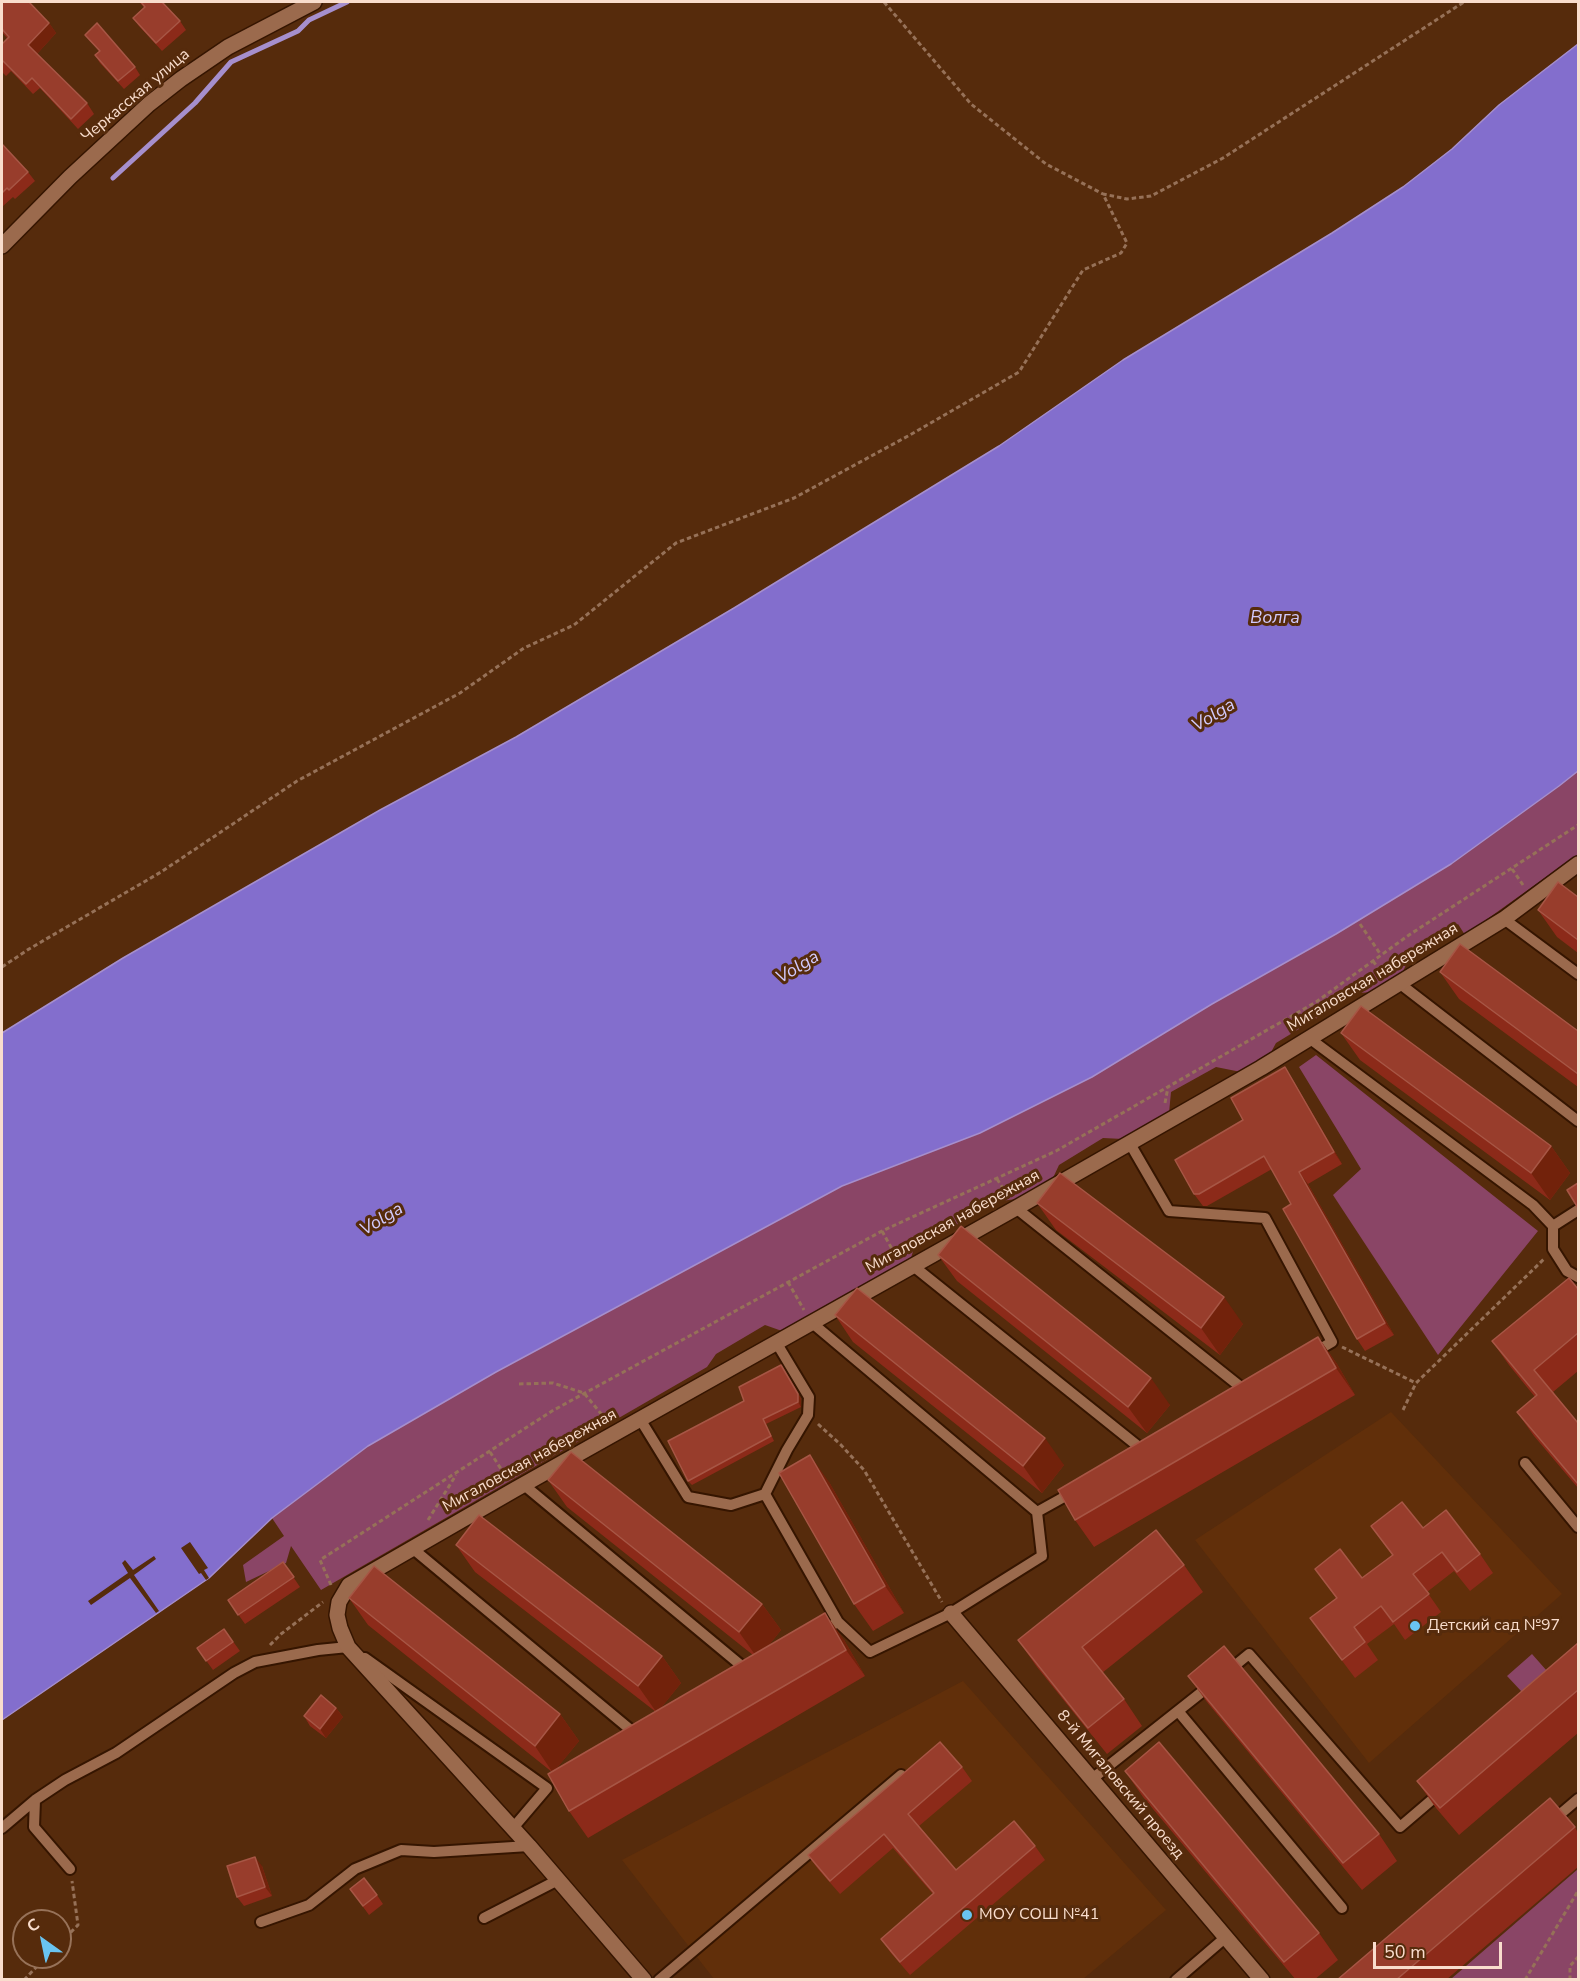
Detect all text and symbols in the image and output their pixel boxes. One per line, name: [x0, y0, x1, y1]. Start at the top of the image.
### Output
street label: Черкасская улица: [78, 45, 194, 147]
water label: Волга: [1250, 608, 1300, 630]
water label: Volga: [1188, 695, 1240, 737]
street label: Мигаловская набережная: [1284, 919, 1462, 1037]
water label: Volga: [772, 947, 824, 989]
street label: Мигаловская набережная: [863, 1166, 1043, 1278]
water label: Volga: [356, 1199, 408, 1241]
street label: Мигаловская набережная: [440, 1405, 620, 1517]
place label: Детский сад №97: [1427, 1616, 1560, 1636]
marker: Детский сад №97: [1408, 1619, 1422, 1633]
street label: 8-й Мигаловский проезд: [1052, 1707, 1188, 1863]
place label: МОУ СОШ №41: [979, 1905, 1099, 1925]
marker: МОУ СОШ №41: [960, 1908, 974, 1922]
north arrow: [12, 1909, 72, 1969]
text: С: [23, 1913, 44, 1938]
scale bar: [1376, 1930, 1505, 1968]
text: 50 m: [1384, 1940, 1426, 1964]

